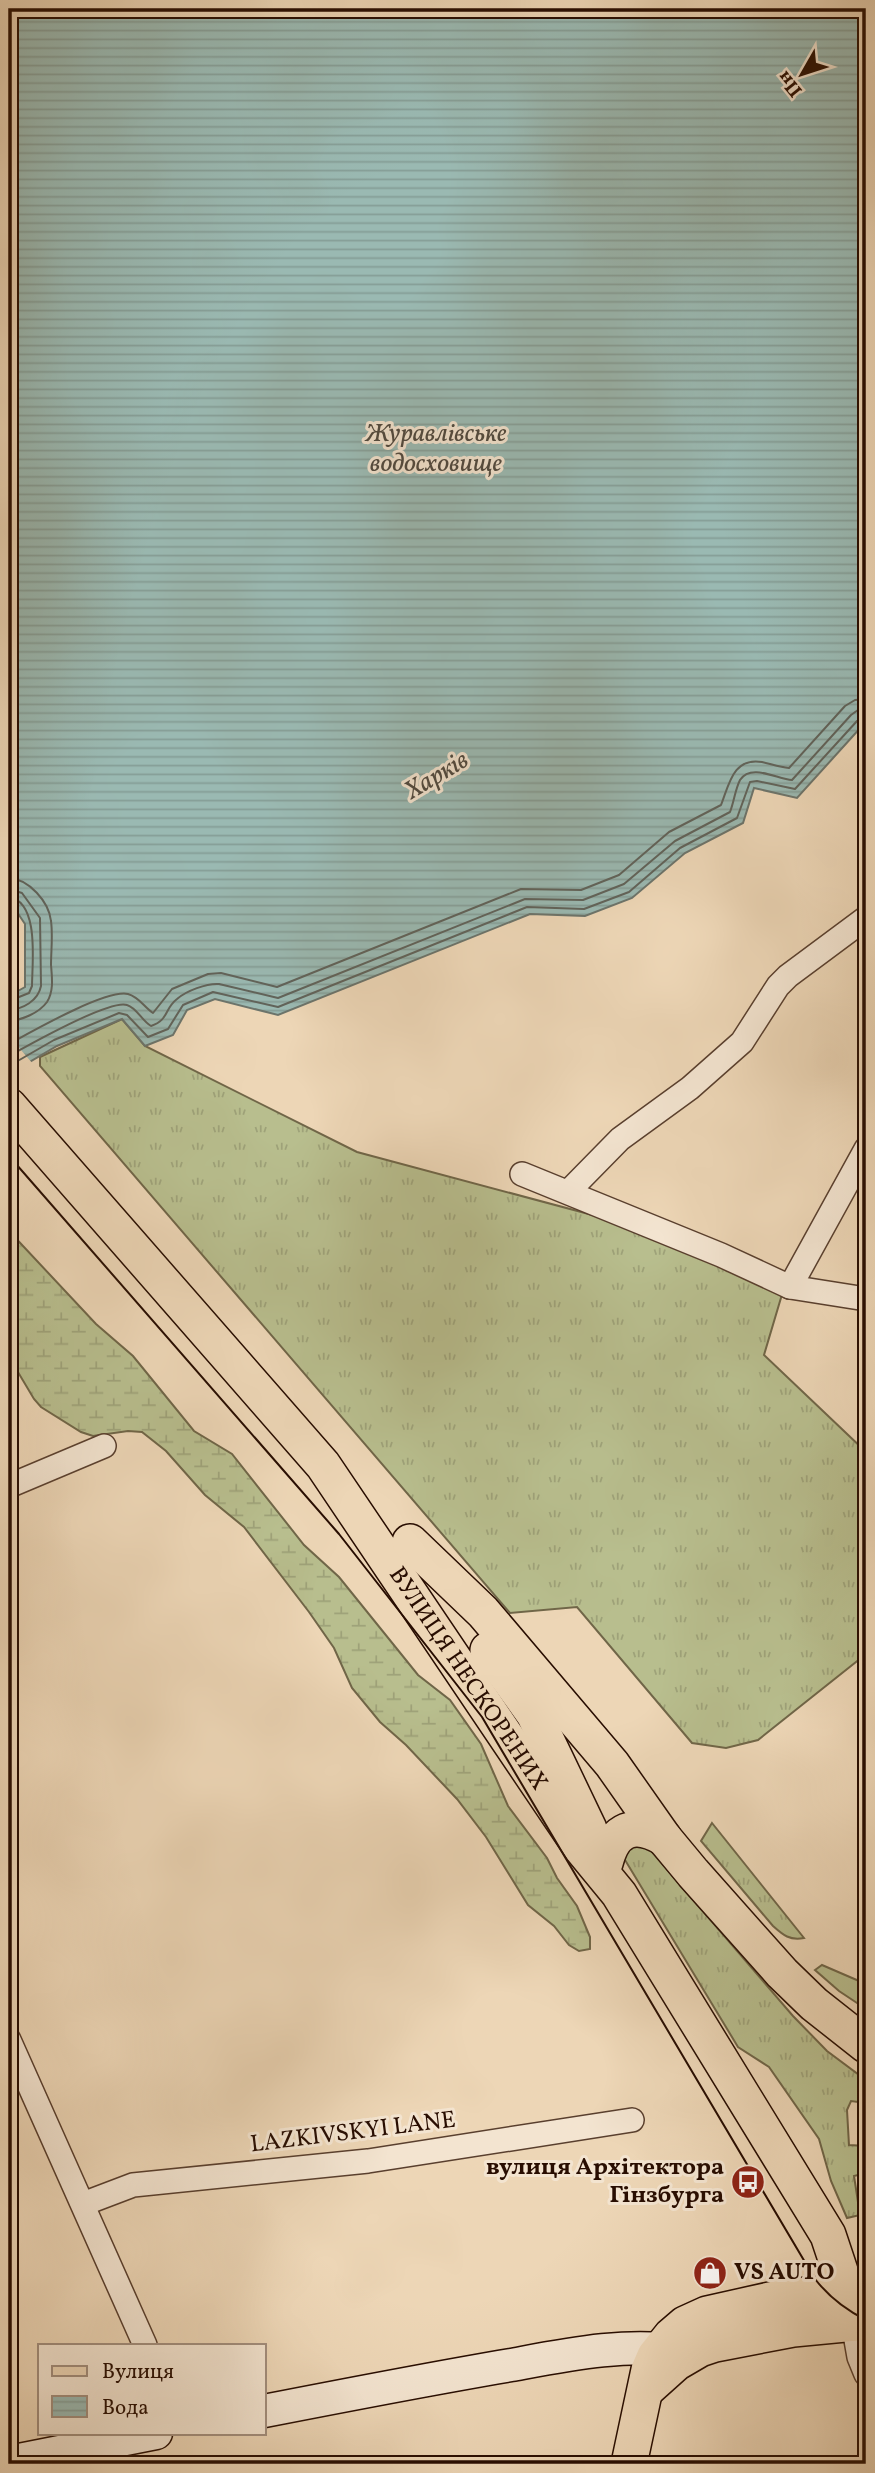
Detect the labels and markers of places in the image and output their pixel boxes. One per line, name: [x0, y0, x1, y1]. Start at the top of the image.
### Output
place label: вулиця Архітектора Гінзбурга: [486, 2151, 724, 2213]
bus stop icon: вулиця Архітектора Гінзбурга: [729, 2163, 767, 2201]
shop icon: VS AUTO: [691, 2254, 729, 2292]
place label: VS AUTO: [734, 2256, 835, 2290]

